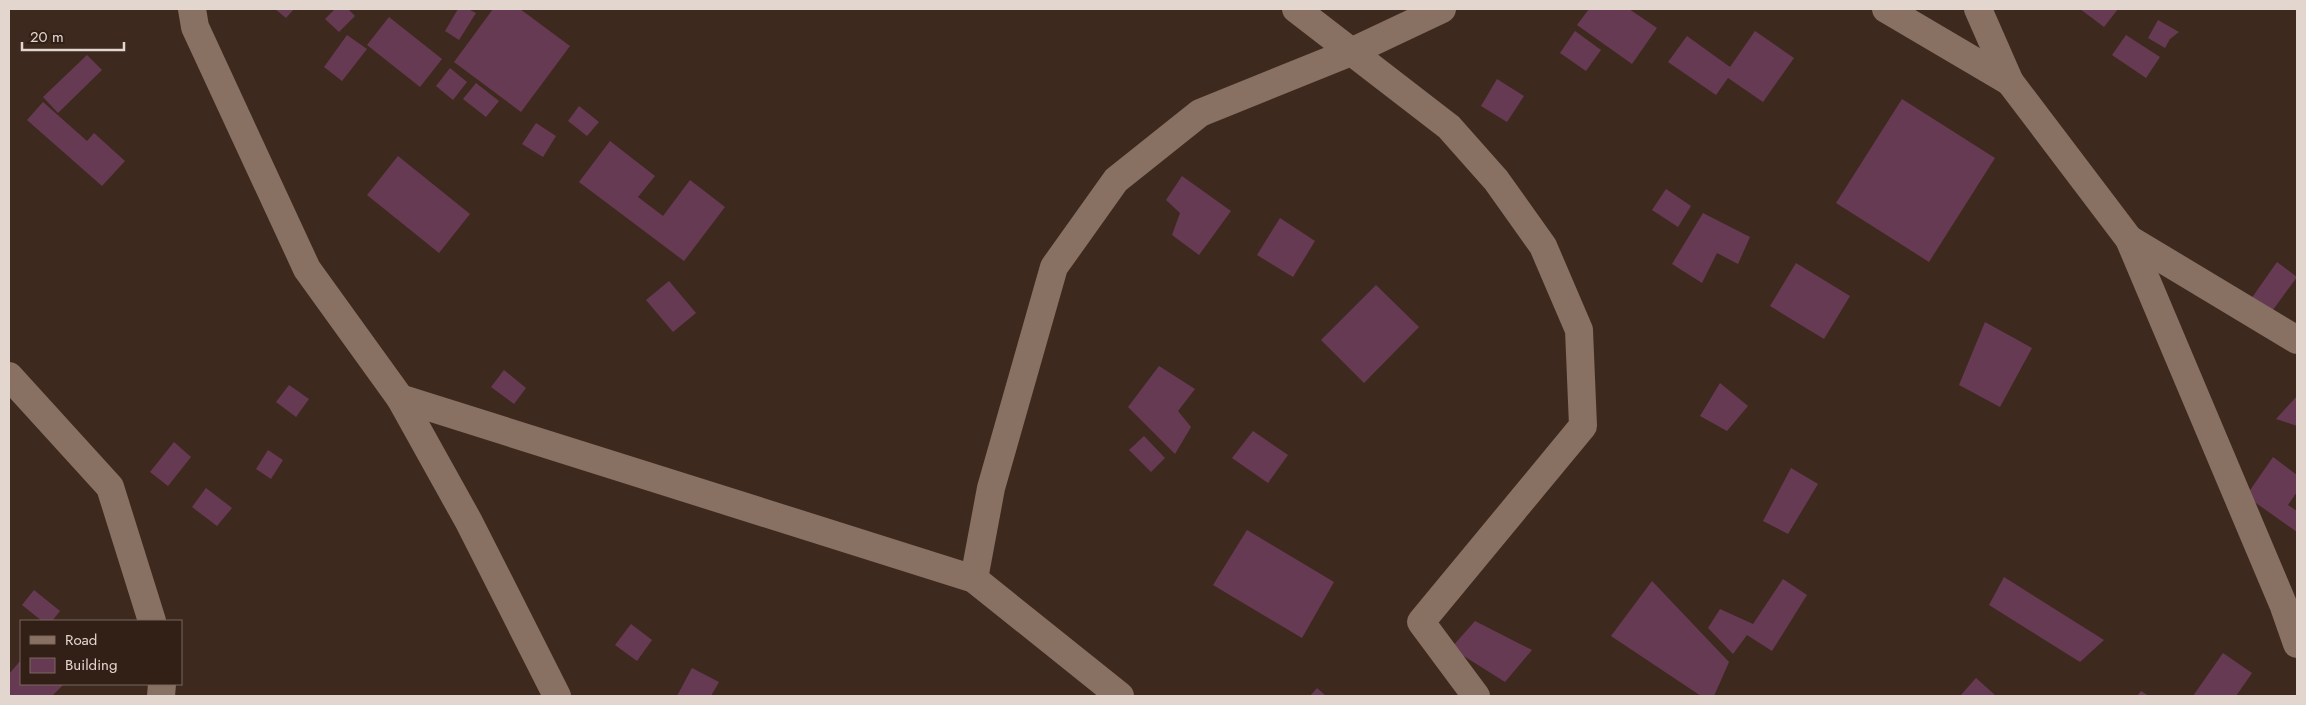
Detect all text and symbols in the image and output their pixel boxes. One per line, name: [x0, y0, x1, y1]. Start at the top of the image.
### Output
scale bar: [22, 20, 125, 52]
text: 20 m: [30, 26, 64, 48]
legend: [20, 620, 182, 685]
text: Road: [65, 629, 97, 651]
text: Building: [65, 654, 117, 676]

